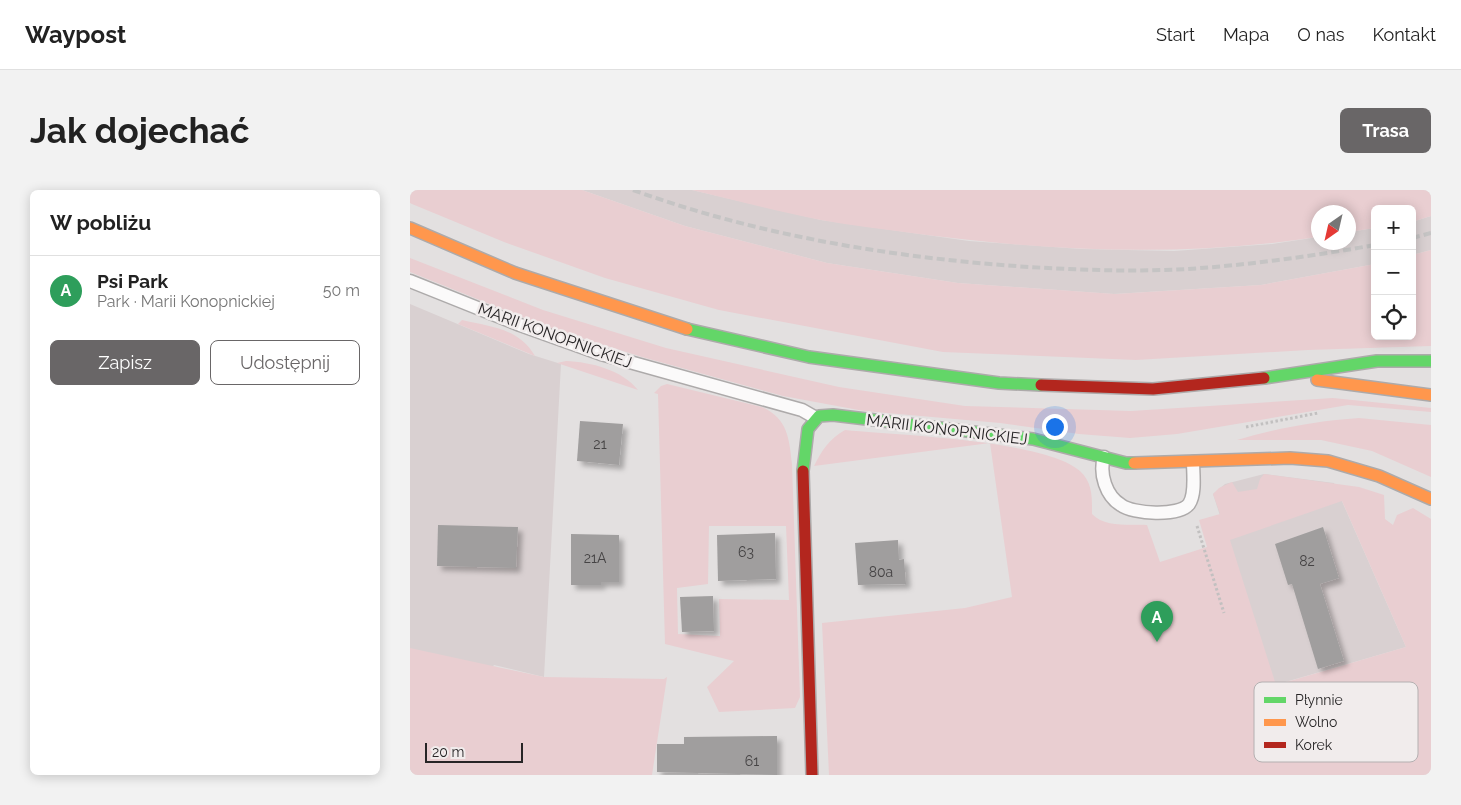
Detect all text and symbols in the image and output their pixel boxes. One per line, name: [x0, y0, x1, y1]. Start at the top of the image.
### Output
text: Waypost: [25, 20, 126, 49]
text: Start: [1156, 24, 1195, 45]
text: Mapa: [1223, 24, 1269, 45]
text: O nas: [1297, 24, 1344, 45]
text: Kontakt: [1372, 24, 1436, 45]
button: Trasa: [1340, 108, 1431, 153]
text: Jak dojechać: [30, 110, 249, 151]
north arrow: [1311, 205, 1356, 250]
map controls: [1371, 205, 1416, 340]
button: +: [1371, 205, 1416, 250]
text: W pobliżu: [50, 210, 151, 235]
button: −: [1371, 250, 1416, 295]
text: Psi Park: [97, 270, 168, 292]
text: A: [61, 281, 71, 300]
text: 50 m: [323, 281, 360, 300]
text: Park · Marii Konopnickiej: [97, 292, 275, 311]
button: locate: [1371, 295, 1416, 340]
street label: MARII KONOPNICKIEJ: [475, 299, 634, 372]
button: Zapisz: [50, 340, 200, 385]
button: Udostępnij: [210, 340, 360, 385]
street label: MARII KONOPNICKIEJ: [865, 410, 1029, 449]
your location: [1042, 414, 1068, 440]
house number: 21: [593, 436, 607, 452]
house number: 63: [738, 544, 754, 560]
house number: 21A: [584, 550, 607, 566]
house number: 82: [1299, 553, 1315, 569]
house number: 80a: [869, 564, 893, 580]
pin: A: [1141, 601, 1173, 642]
legend: [1254, 682, 1418, 762]
text: Płynnie: [1295, 692, 1343, 708]
text: Wolno: [1295, 714, 1337, 730]
text: Korek: [1295, 737, 1333, 753]
scale bar: [425, 740, 522, 763]
text: 20 m: [432, 744, 464, 760]
house number: 61: [745, 753, 759, 769]

